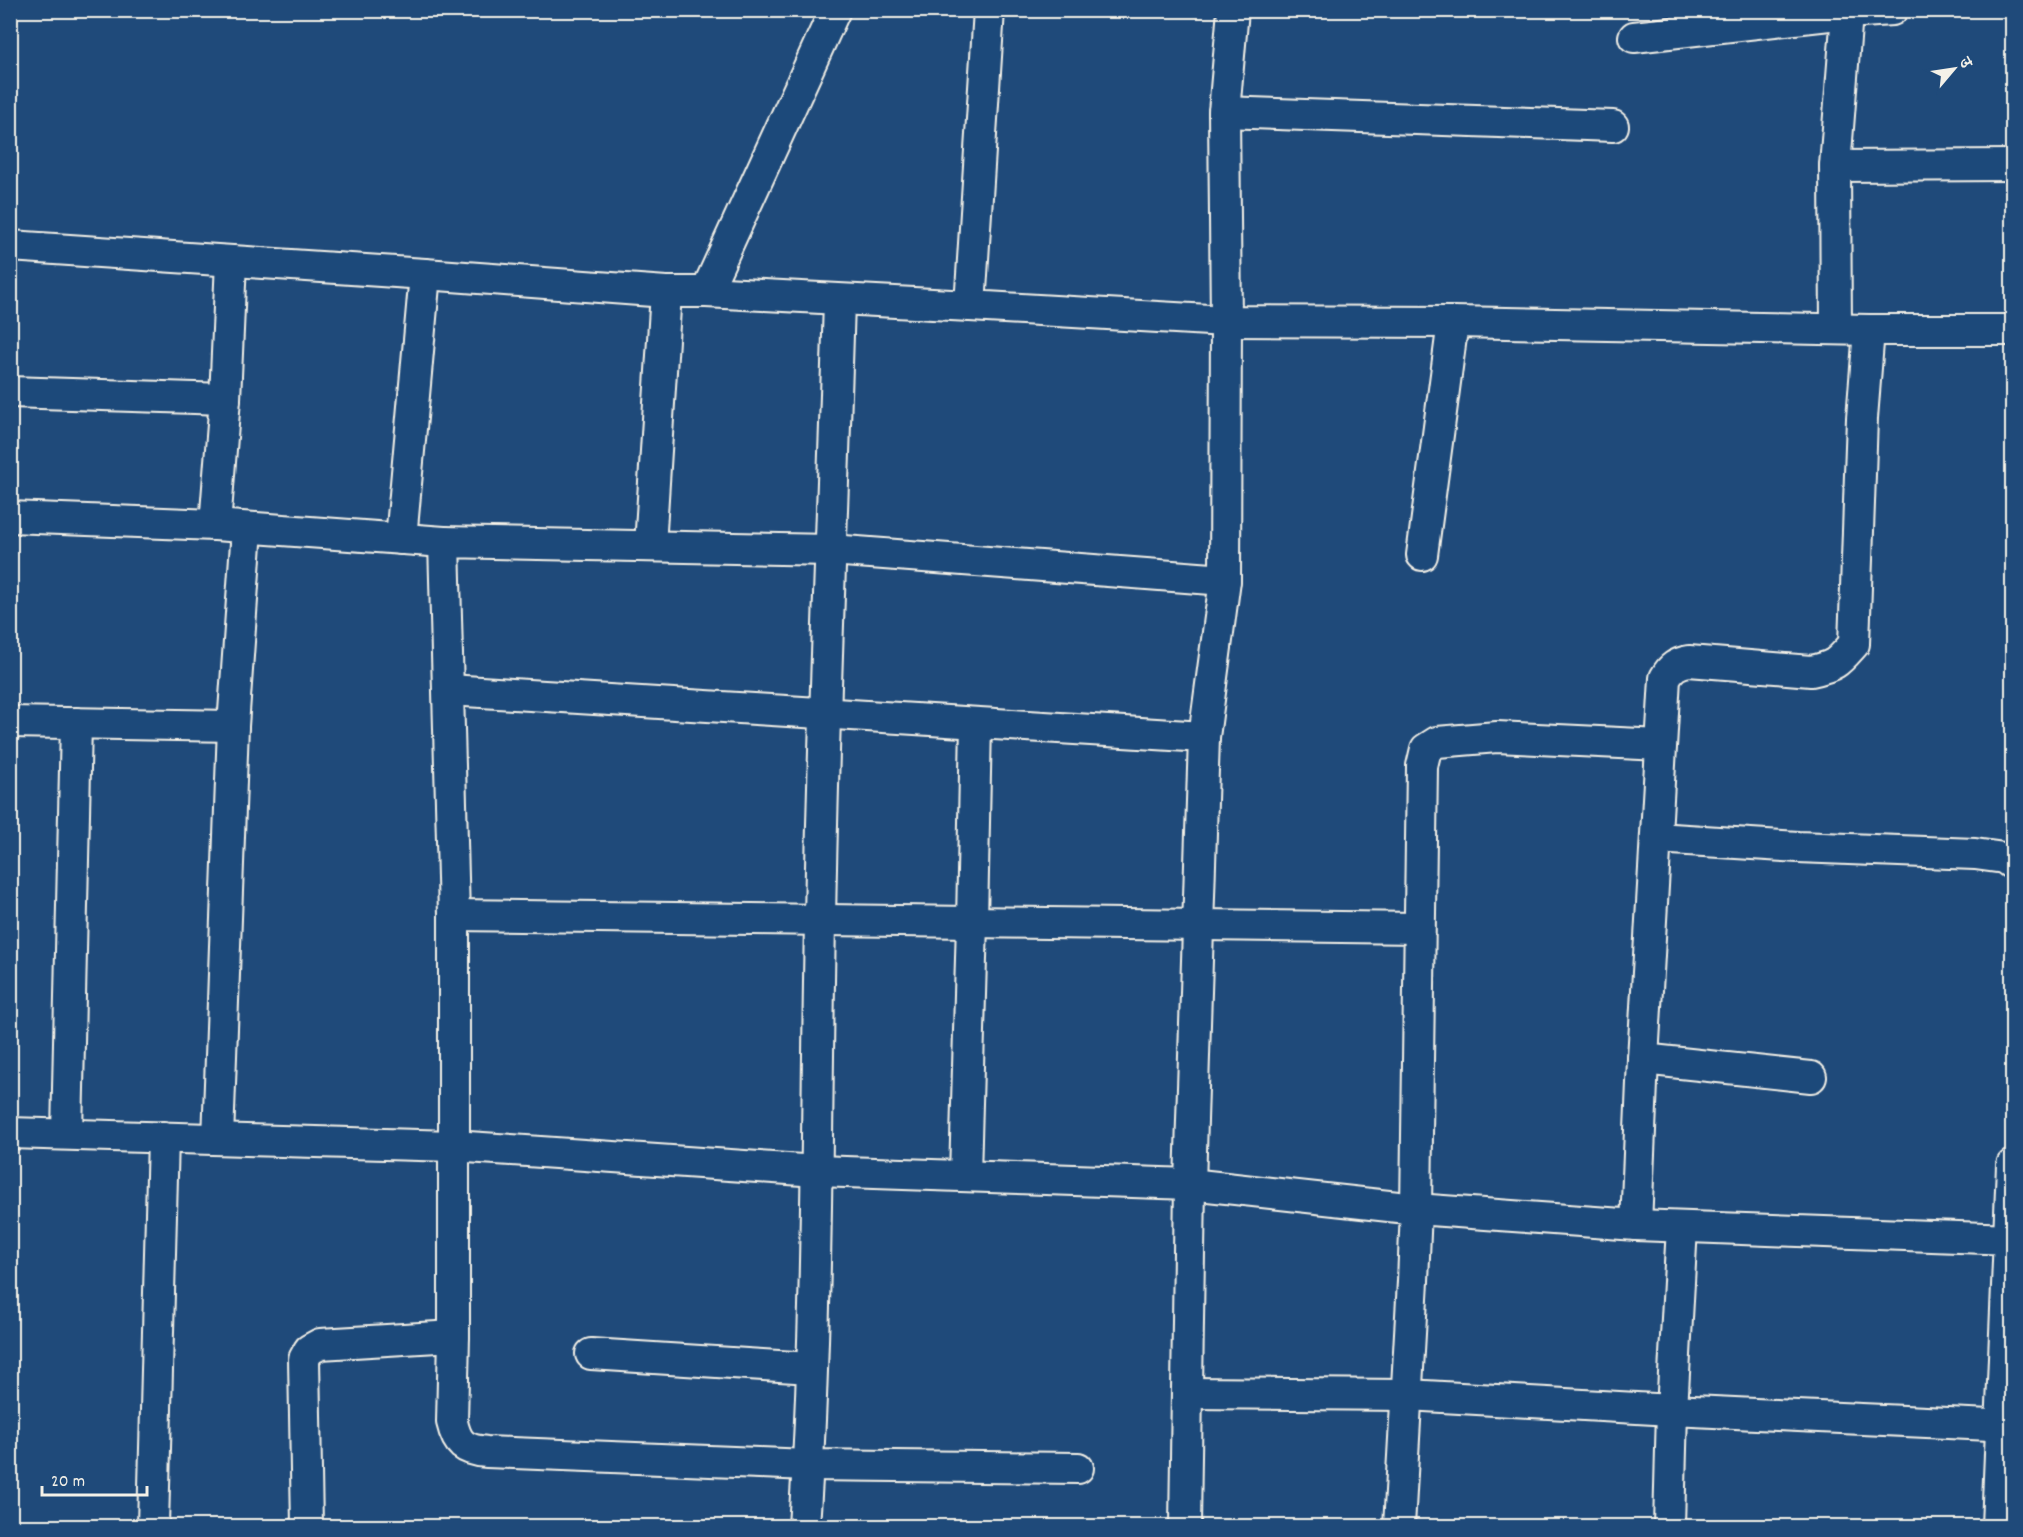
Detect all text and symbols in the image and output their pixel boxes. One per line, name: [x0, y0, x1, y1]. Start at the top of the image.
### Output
north arrow: [1924, 39, 1984, 99]
text: उ: [1952, 53, 1978, 73]
scale bar: [42, 1459, 147, 1497]
text: 20 m: [51, 1470, 85, 1495]

